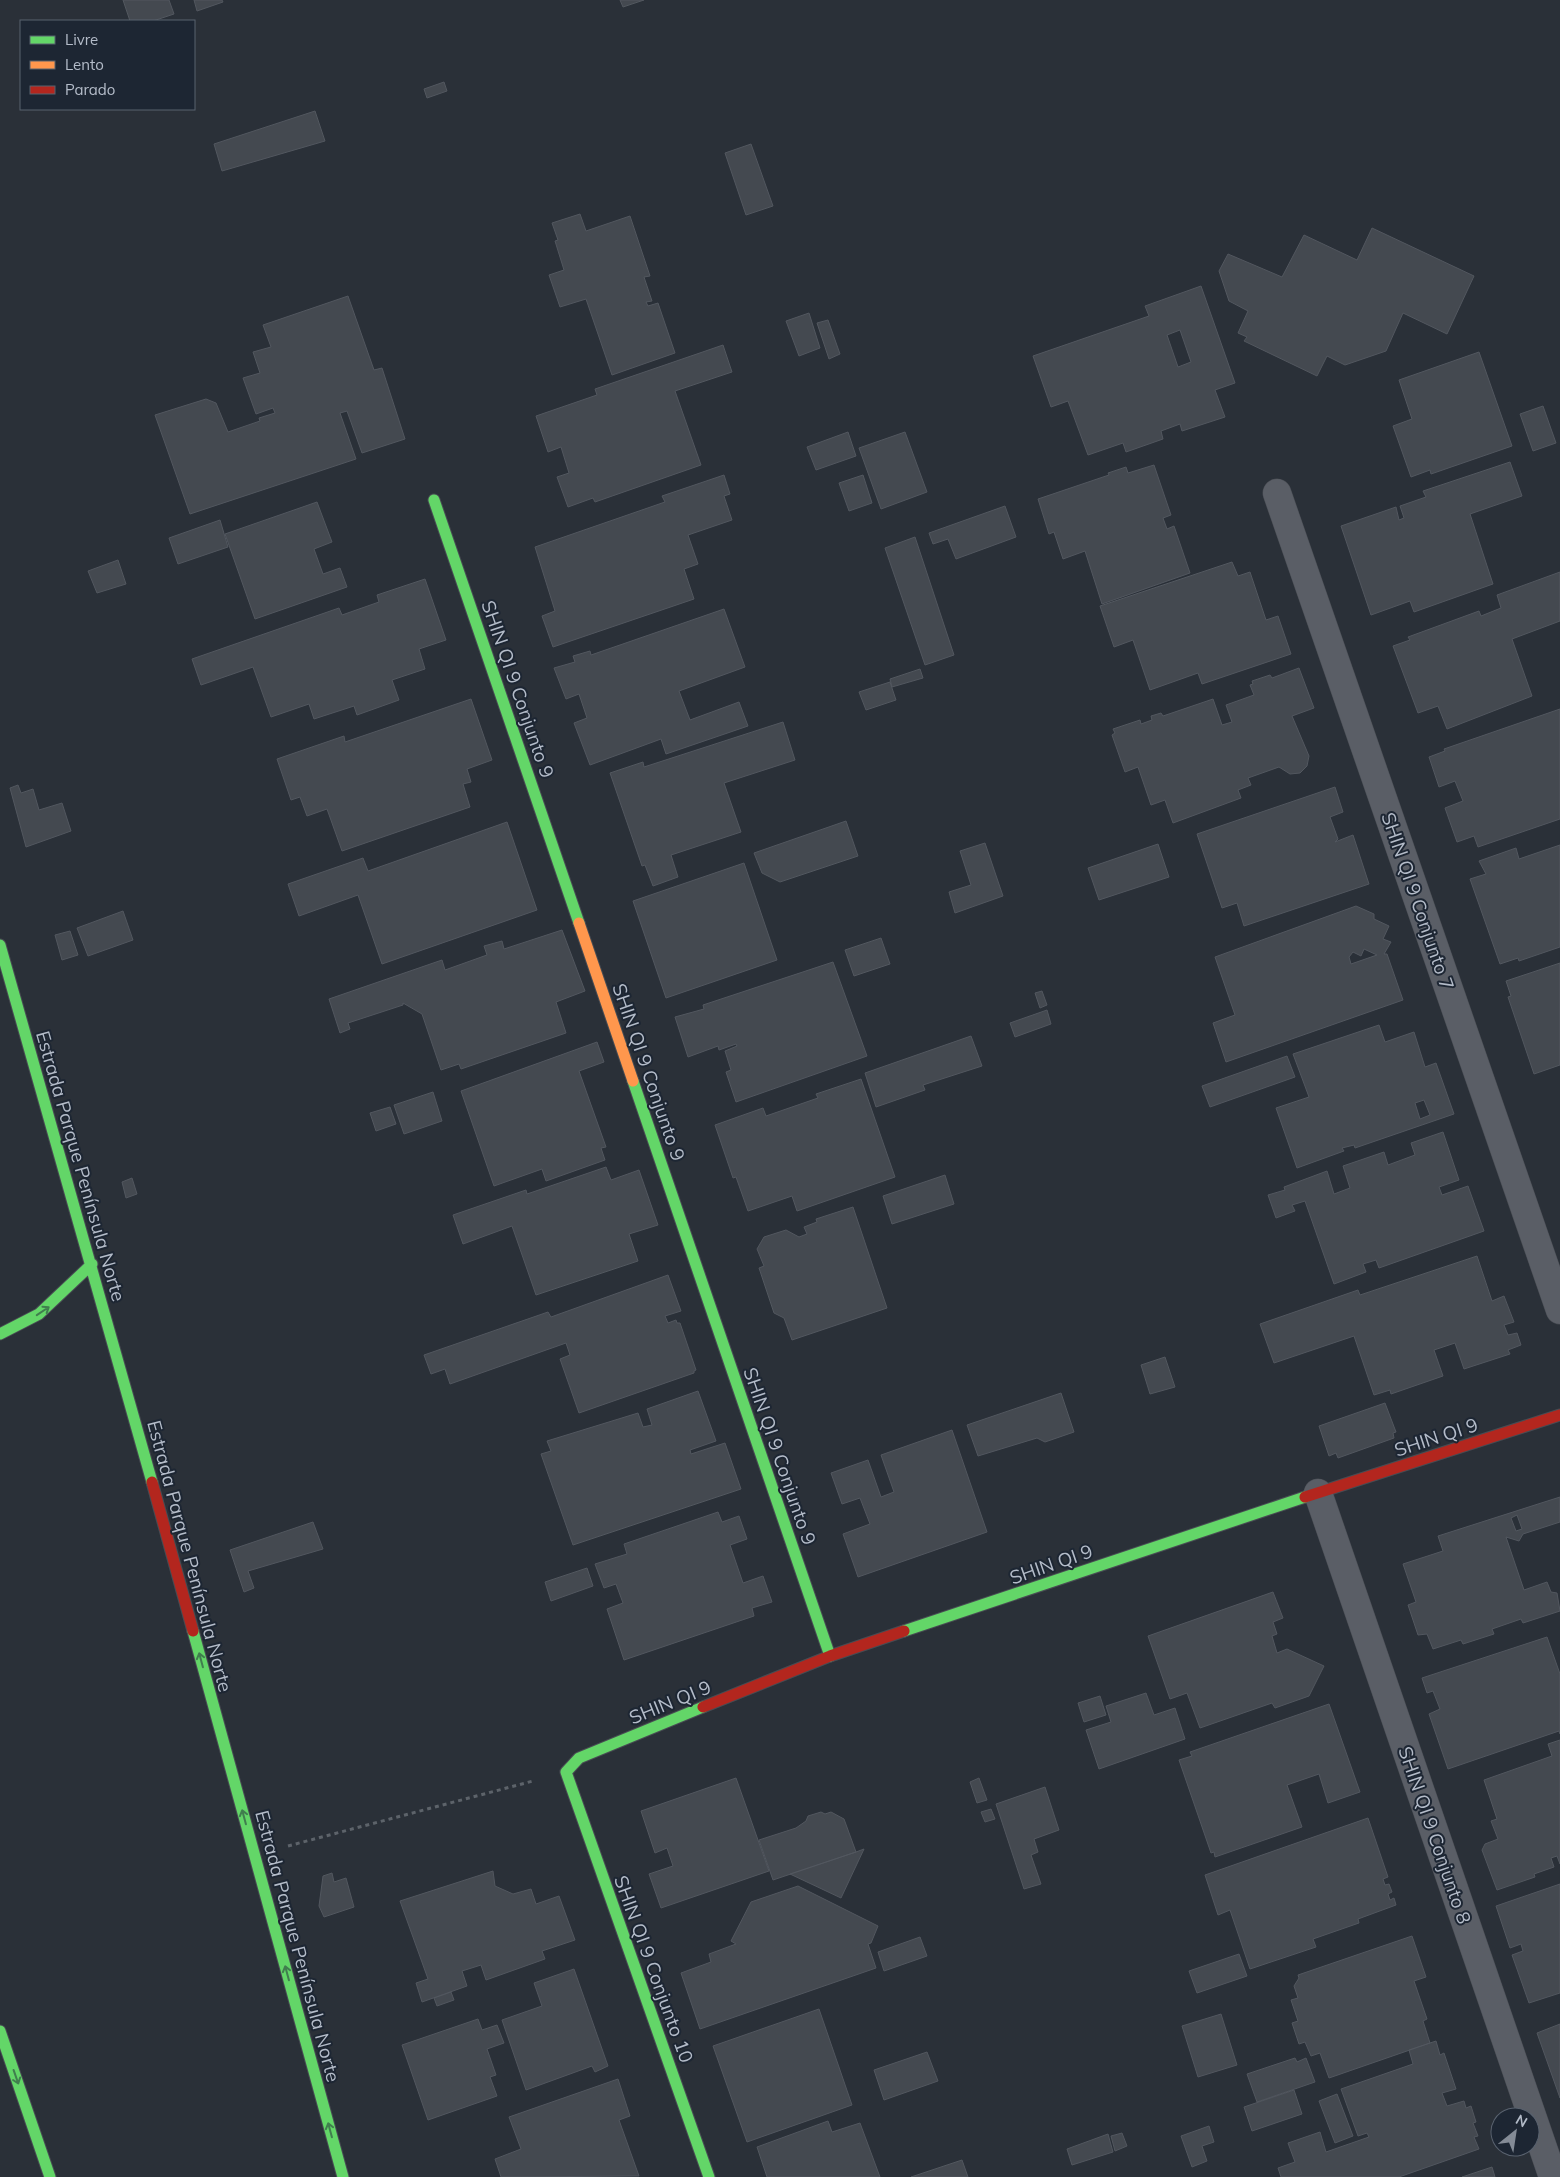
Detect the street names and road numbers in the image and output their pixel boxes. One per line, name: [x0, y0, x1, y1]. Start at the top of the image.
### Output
street label: SHIN QI 9 Conjunto 9: [476, 597, 560, 781]
street label: SHIN QI 9 Conjunto 7: [1376, 809, 1460, 993]
street label: SHIN QI 9 Conjunto 9: [607, 980, 691, 1164]
street label: Estrada Parque Península Norte: [31, 1028, 131, 1304]
street label: SHIN QI 9 Conjunto 9: [738, 1364, 822, 1548]
street label: SHIN QI 9: [1391, 1412, 1481, 1462]
street label: Estrada Parque Península Norte: [142, 1417, 238, 1695]
street label: SHIN QI 9: [1006, 1539, 1096, 1589]
street label: SHIN QI 9: [625, 1675, 715, 1729]
street label: SHIN QI 9 Conjunto 8: [1393, 1743, 1477, 1927]
street label: Estrada Parque Península Norte: [250, 1807, 346, 2085]
street label: SHIN QI 9 Conjunto 10: [609, 1872, 699, 2066]

